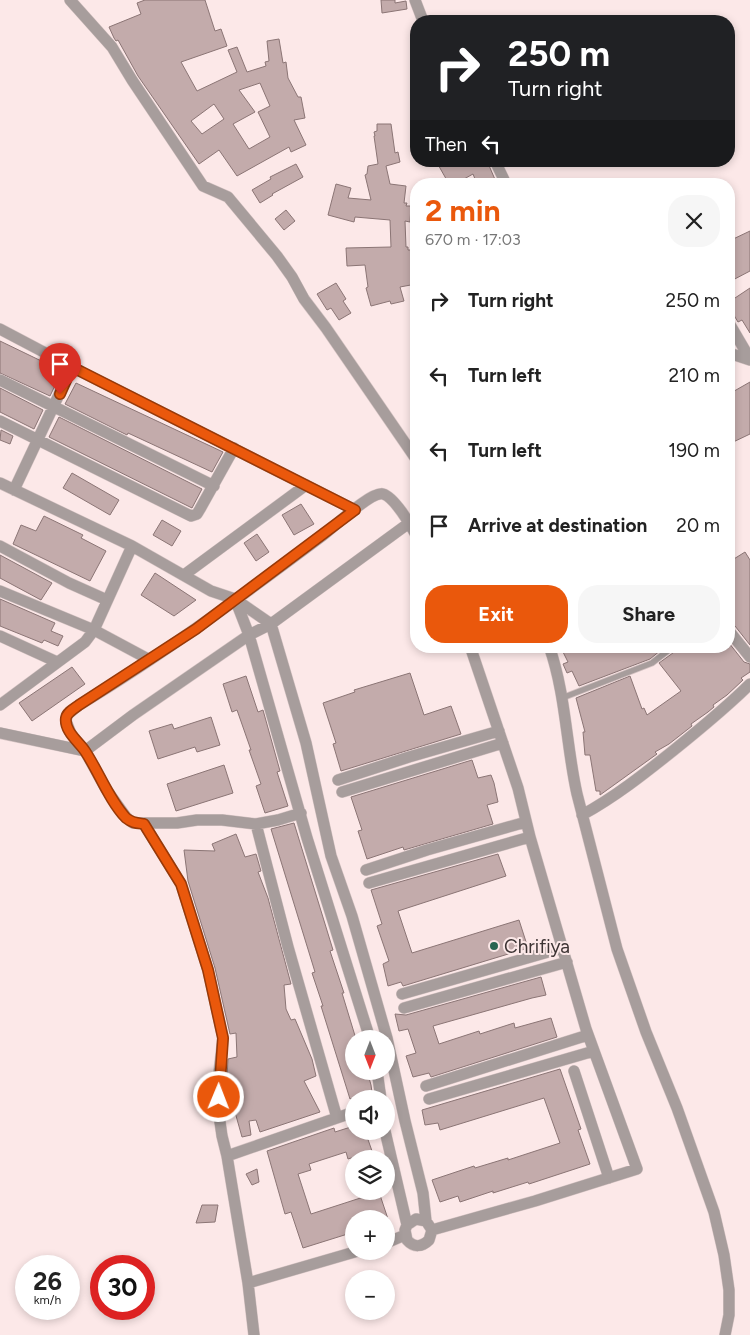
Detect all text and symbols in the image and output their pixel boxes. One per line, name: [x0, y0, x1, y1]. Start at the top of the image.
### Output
text: 250 m: [508, 33, 610, 75]
icon: right: [425, 35, 490, 100]
text: Turn right: [508, 75, 603, 102]
icon: left: [477, 130, 505, 158]
text: Then: [425, 133, 467, 156]
text: 2 min: [425, 192, 501, 229]
button: close: [668, 195, 720, 247]
text: 670 m · 17:03: [425, 230, 521, 249]
icon: right: [425, 287, 453, 315]
text: Turn right: [468, 289, 554, 312]
text: 250 m: [665, 289, 720, 312]
pin: [39, 343, 81, 394]
icon: arrive: [46, 350, 74, 378]
icon: left: [425, 362, 453, 390]
text: Turn left: [468, 364, 542, 387]
text: 210 m: [668, 364, 720, 387]
icon: left: [425, 437, 453, 465]
text: Turn left: [468, 439, 542, 462]
text: 190 m: [668, 439, 720, 462]
icon: arrive: [425, 512, 453, 540]
text: Arrive at destination: [468, 514, 647, 537]
text: 20 m: [676, 514, 720, 537]
button: Exit: [425, 585, 568, 643]
button: Share: [578, 585, 720, 643]
place label: Chrifiya: [504, 935, 570, 958]
marker: Chrifiya: [488, 940, 500, 952]
north arrow: [345, 1030, 395, 1080]
map controls: [345, 1030, 395, 1320]
position arrow: [192, 1070, 244, 1122]
button: sound: [345, 1090, 395, 1140]
button: layers: [345, 1150, 395, 1200]
button: +: [345, 1210, 395, 1260]
speed limit sign: 30: [90, 1255, 155, 1320]
text: 26: [33, 1266, 62, 1296]
button: −: [345, 1270, 395, 1320]
text: km/h: [34, 1293, 61, 1307]

